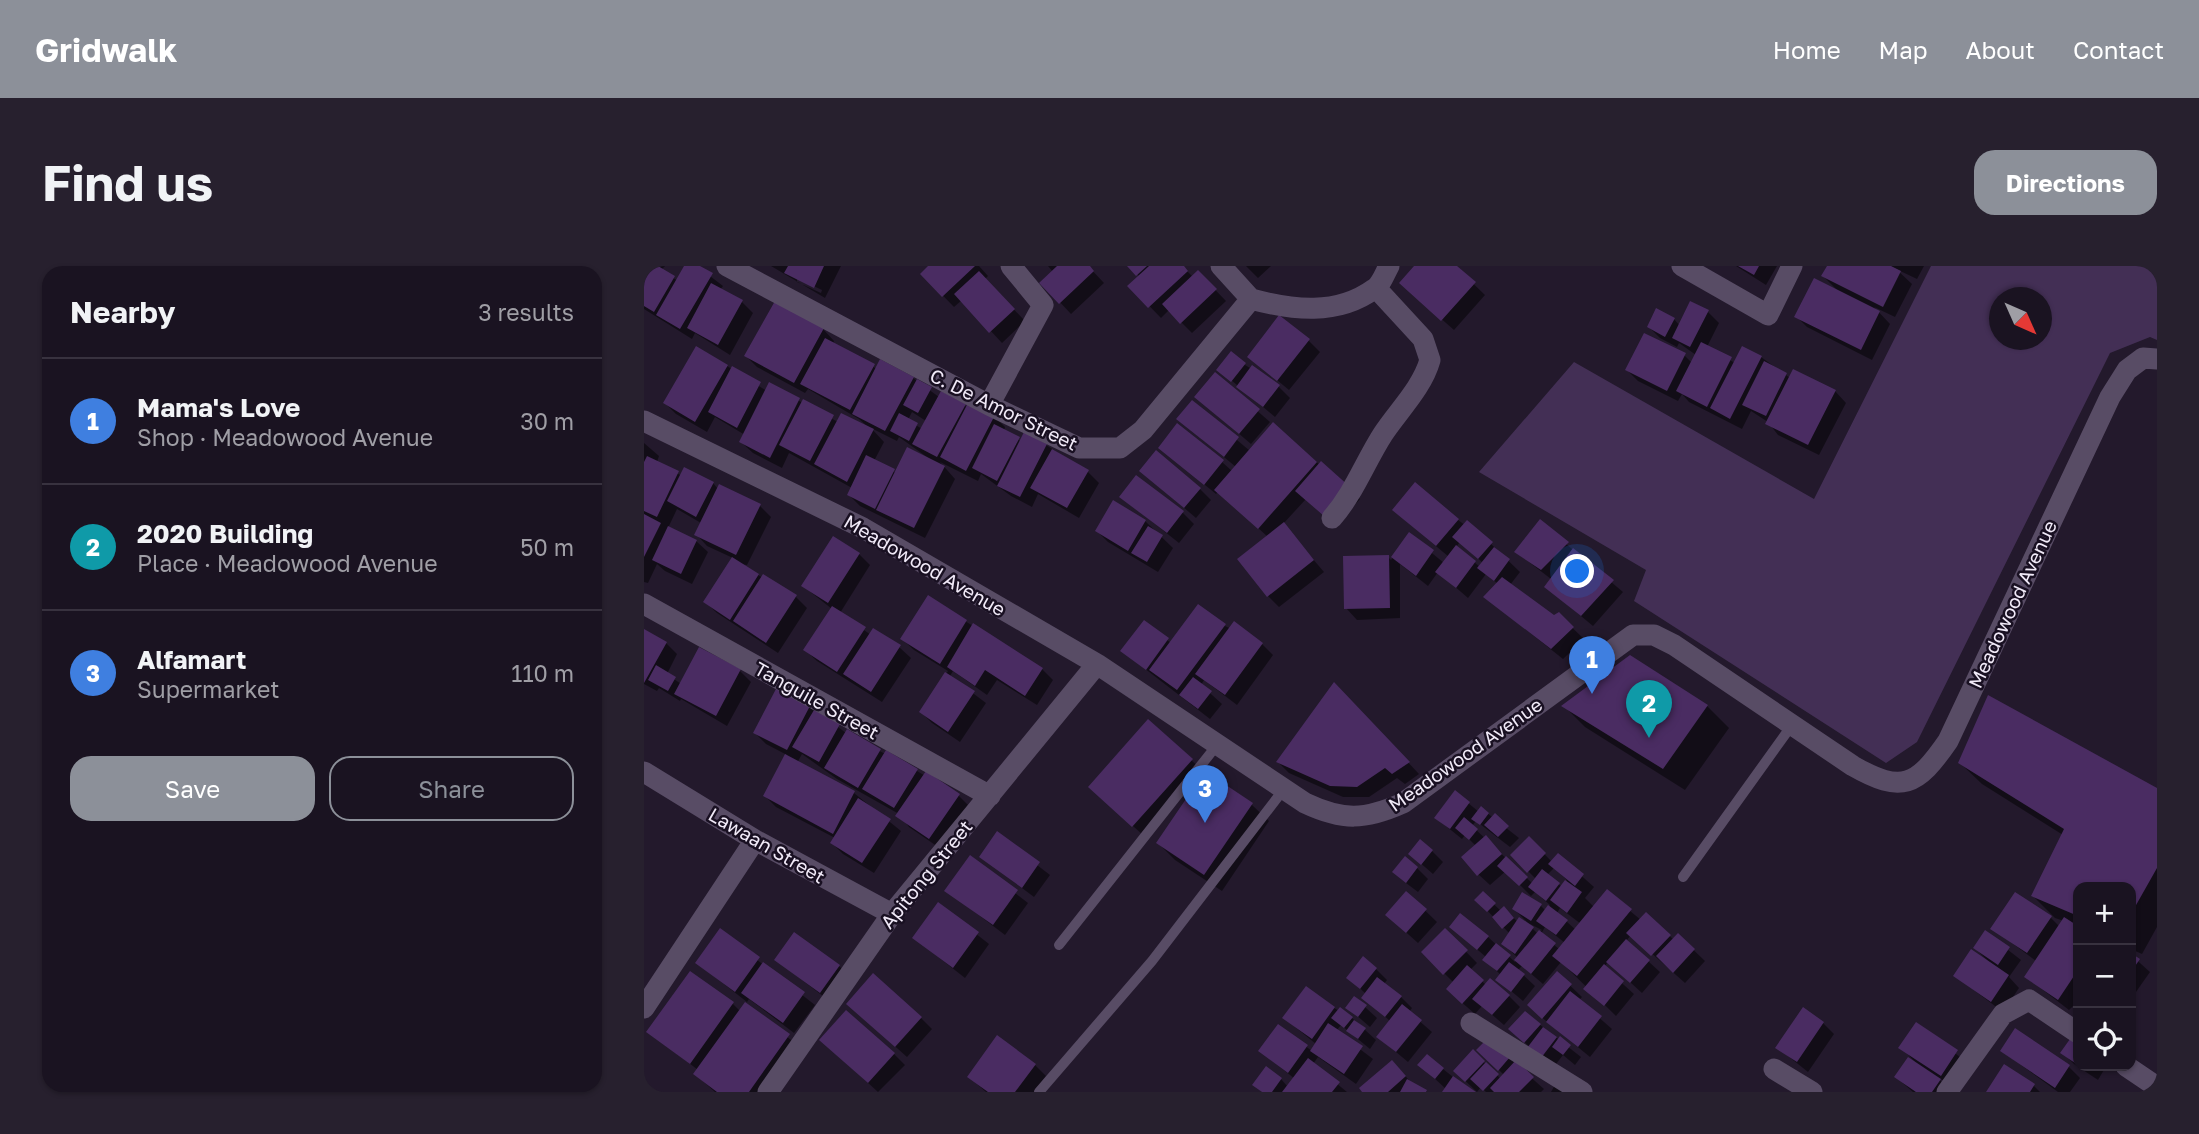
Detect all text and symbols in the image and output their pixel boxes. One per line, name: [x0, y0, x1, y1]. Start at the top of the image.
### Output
text: Gridwalk: [35, 30, 177, 69]
text: Home: [1773, 35, 1841, 64]
text: Map: [1879, 35, 1928, 64]
text: About: [1966, 35, 2035, 64]
text: Contact: [2073, 35, 2164, 64]
button: Directions: [1974, 150, 2157, 215]
text: Find us: [42, 153, 213, 212]
north arrow: [1989, 287, 2052, 350]
text: Nearby: [70, 294, 175, 330]
text: 3 results: [478, 298, 574, 326]
street label: C. De Amor Street: [926, 363, 1082, 455]
text: Mama's Love: [137, 392, 300, 423]
text: 1: [87, 407, 99, 435]
text: 30 m: [520, 407, 574, 435]
text: Shop · Meadowood Avenue: [137, 423, 433, 451]
street label: Meadowood Avenue: [840, 509, 1010, 621]
street label: Meadowood Avenue: [1963, 516, 2061, 692]
text: 2020 Building: [137, 518, 313, 549]
text: 2: [86, 533, 100, 561]
text: 50 m: [520, 533, 574, 561]
text: Place · Meadowood Avenue: [137, 549, 438, 577]
your location: [1560, 554, 1594, 588]
pin: 1: [1569, 636, 1615, 694]
text: Alfamart: [137, 644, 246, 675]
street label: Tanguile Street: [751, 656, 883, 744]
text: 3: [86, 659, 100, 687]
text: 110 m: [511, 659, 574, 687]
text: Supermarket: [137, 675, 280, 703]
pin: 2: [1626, 680, 1672, 738]
street label: Meadowood Avenue: [1384, 692, 1546, 816]
button: Save: [70, 756, 315, 821]
button: Share: [329, 756, 574, 821]
pin: 3: [1182, 765, 1228, 823]
street label: Lawaan Street: [705, 802, 829, 888]
street label: Apitong Street: [875, 815, 977, 933]
map controls: [2073, 882, 2136, 1071]
button: +: [2073, 882, 2136, 945]
button: −: [2073, 945, 2136, 1008]
button: locate: [2073, 1008, 2136, 1071]

